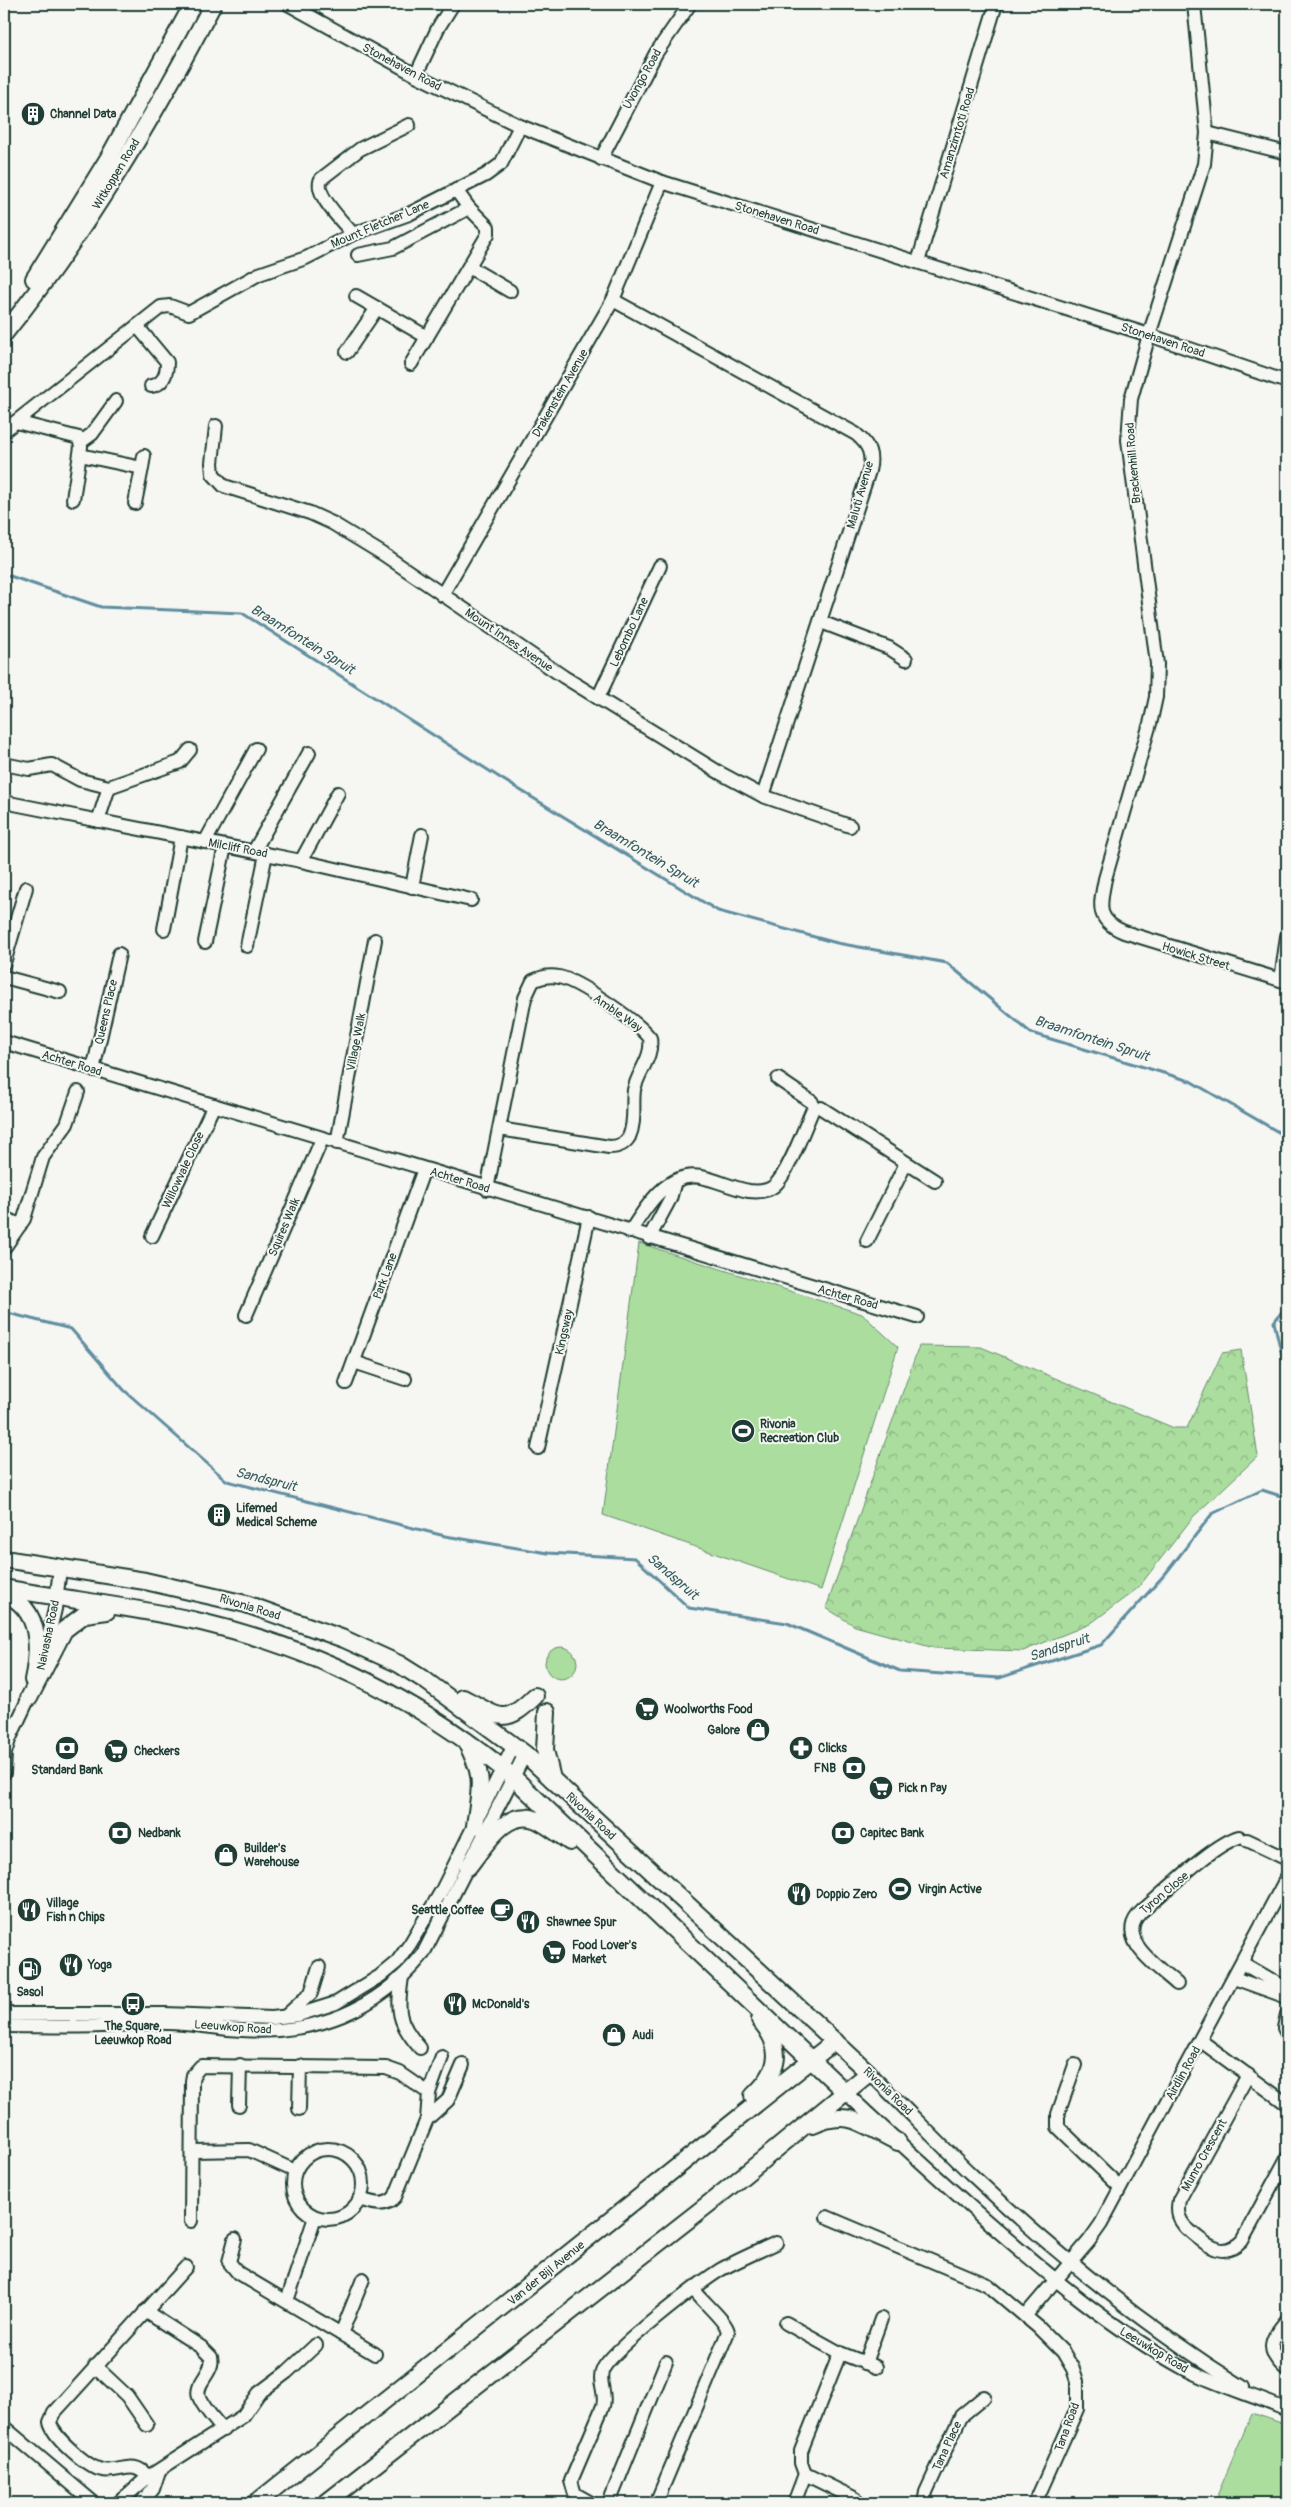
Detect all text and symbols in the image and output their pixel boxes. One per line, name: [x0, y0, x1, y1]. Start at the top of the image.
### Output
street label: Stonehaven Road: [360, 40, 444, 95]
street label: Uvongo Road: [620, 46, 665, 112]
street label: Amanzimtoti Road: [936, 86, 979, 181]
building icon: Channel Data: [20, 101, 46, 127]
place label: Channel Data: [50, 107, 117, 122]
street label: Witkoppen Road: [89, 136, 144, 212]
street label: Mount Fletcher Lane: [329, 197, 432, 252]
street label: Stonehaven Road: [733, 199, 821, 238]
street label: Stonehaven Road: [1119, 320, 1207, 361]
street label: Drakenstein Avenue: [529, 347, 592, 440]
street label: Brackenhill Road: [1122, 422, 1145, 504]
street label: Maluti Avenue: [844, 460, 877, 531]
street label: Lebombo Lane: [607, 595, 652, 669]
water label: Braamfontein Spruit: [248, 601, 359, 679]
street label: Mount Innes Avenue: [462, 605, 556, 675]
water label: Braamfontein Spruit: [590, 815, 702, 892]
street label: Milcliff Road: [207, 835, 269, 862]
street label: Howick Street: [1160, 939, 1232, 974]
street label: Queens Place: [92, 978, 121, 1046]
street label: Amble Way: [590, 991, 645, 1036]
street label: Village Walk: [344, 1012, 369, 1072]
water label: Braamfontein Spruit: [1033, 1012, 1152, 1065]
street label: Achter Road: [40, 1047, 104, 1080]
street label: Willowvale Close: [159, 1129, 208, 1211]
street label: Achter Road: [428, 1164, 492, 1197]
street label: Squires Walk: [265, 1196, 304, 1259]
street label: Park Lane: [370, 1251, 401, 1301]
street label: Achter Road: [816, 1282, 880, 1313]
street label: Kingsway: [552, 1308, 577, 1356]
place label: Rivonia Recreation Club: [760, 1417, 839, 1446]
sports icon: Rivonia Recreation Club: [730, 1418, 756, 1444]
water label: Sandspruit: [234, 1464, 299, 1496]
place label: Lifemed Medical Scheme: [236, 1501, 318, 1530]
building icon: Lifemed Medical Scheme: [206, 1502, 232, 1528]
water label: Sandspruit: [644, 1550, 703, 1604]
street label: Rivonia Road: [217, 1591, 282, 1624]
street label: Naivasha Road: [34, 1599, 63, 1671]
water label: Sandspruit: [1027, 1629, 1093, 1665]
supermarket icon: Woolworths Food: [634, 1696, 660, 1722]
place label: Woolworths Food: [664, 1702, 753, 1717]
shop icon: Galore: [745, 1717, 771, 1743]
place label: Galore: [707, 1723, 741, 1738]
bank icon: Standard Bank: [54, 1735, 80, 1761]
pharmacy icon: Clicks: [788, 1735, 814, 1761]
supermarket icon: Checkers: [103, 1738, 129, 1764]
place label: Clicks: [818, 1741, 847, 1756]
place label: Checkers: [134, 1744, 180, 1759]
bank icon: FNB: [841, 1755, 867, 1781]
place label: FNB: [814, 1761, 836, 1776]
place label: Standard Bank: [31, 1763, 104, 1778]
supermarket icon: Pick n Pay: [868, 1775, 894, 1801]
place label: Pick n Pay: [898, 1781, 948, 1796]
street label: Rivonia Road: [562, 1789, 619, 1843]
bank icon: Nedbank: [107, 1820, 133, 1846]
bank icon: Capitec Bank: [830, 1820, 856, 1846]
place label: Nedbank: [138, 1826, 182, 1841]
place label: Capitec Bank: [860, 1826, 925, 1841]
place label: Builder's Warehouse: [244, 1841, 300, 1870]
shop icon: Builder's Warehouse: [213, 1842, 239, 1868]
street label: Tyron Close: [1137, 1869, 1192, 1918]
sports icon: Virgin Active: [887, 1876, 913, 1902]
restaurant icon: Doppio Zero: [786, 1881, 812, 1907]
place label: Virgin Active: [918, 1882, 983, 1897]
place label: Doppio Zero: [816, 1887, 878, 1902]
place label: Village Fish n Chips: [46, 1896, 105, 1925]
restaurant icon: Village Fish n Chips: [16, 1897, 42, 1923]
cafe icon: Seattle Coffee: [489, 1897, 515, 1923]
place label: Seattle Coffee: [411, 1903, 485, 1918]
restaurant icon: Shawnee Spur: [515, 1909, 541, 1935]
place label: Shawnee Spur: [546, 1915, 617, 1930]
place label: Food Lover's Market: [572, 1938, 637, 1967]
supermarket icon: Food Lover's Market: [541, 1939, 567, 1965]
restaurant icon: Yoga: [58, 1952, 84, 1978]
fuel station icon: Sasol: [17, 1956, 43, 1982]
place label: Yoga: [87, 1958, 112, 1973]
place label: Sasol: [16, 1985, 44, 2000]
bus stop icon: The Square, Leeuwkop Road: [120, 1991, 146, 2017]
restaurant icon: McDonald's: [442, 1991, 468, 2017]
place label: McDonald's: [472, 1997, 530, 2012]
street label: Leeuwkop Road: [194, 2017, 272, 2038]
place label: The Square, Leeuwkop Road: [94, 2019, 172, 2048]
shop icon: Audi: [601, 2022, 627, 2048]
place label: Audi: [632, 2028, 653, 2043]
street label: Airdlin Road: [1163, 2044, 1204, 2103]
street label: Rivonia Road: [860, 2064, 916, 2119]
street label: Munro Crescent: [1178, 2116, 1231, 2194]
street label: Van der Bijl Avenue: [505, 2238, 588, 2309]
street label: Leeuwkop Road: [1117, 2324, 1191, 2377]
street label: Tana Road: [1052, 2401, 1083, 2454]
street label: Tana Place: [929, 2419, 966, 2473]

